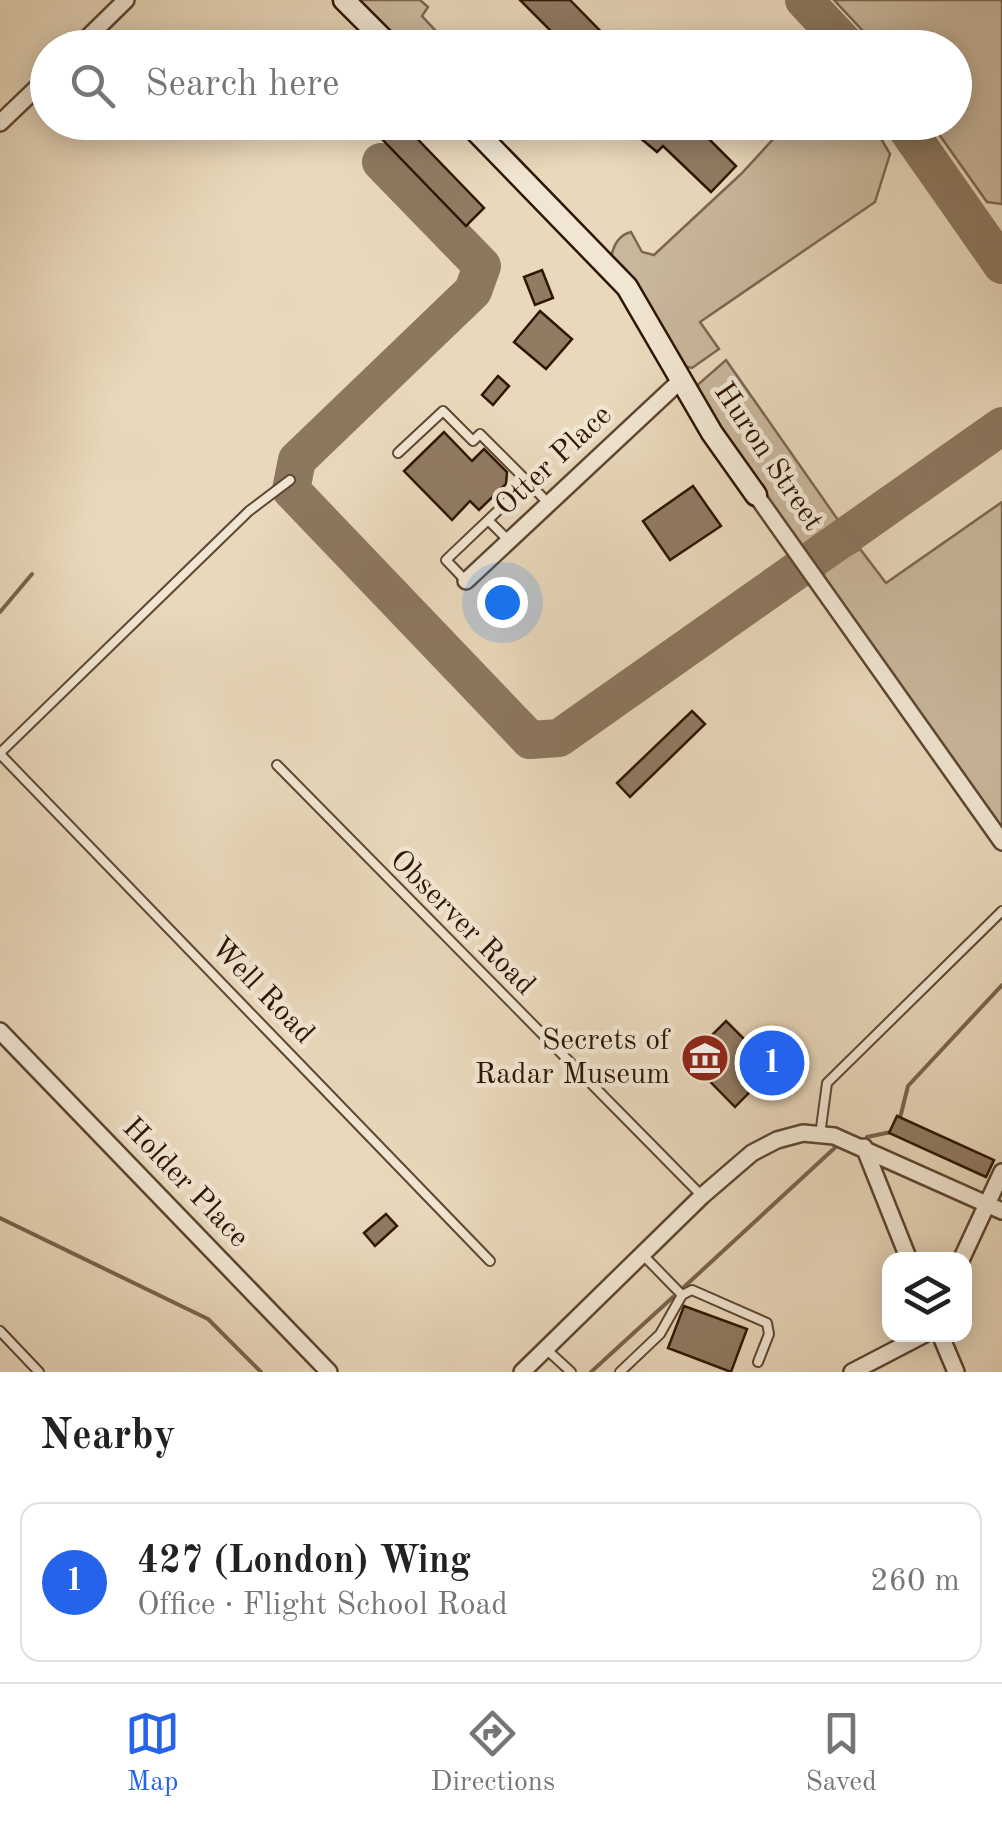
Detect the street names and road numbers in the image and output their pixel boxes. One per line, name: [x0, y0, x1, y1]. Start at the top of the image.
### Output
street label: Huron Street: [708, 378, 828, 536]
street label: Otter Place: [490, 400, 618, 522]
street label: Observer Road: [384, 845, 540, 1001]
street label: Well Road: [205, 932, 319, 1050]
street label: Holder Place: [116, 1113, 254, 1253]

